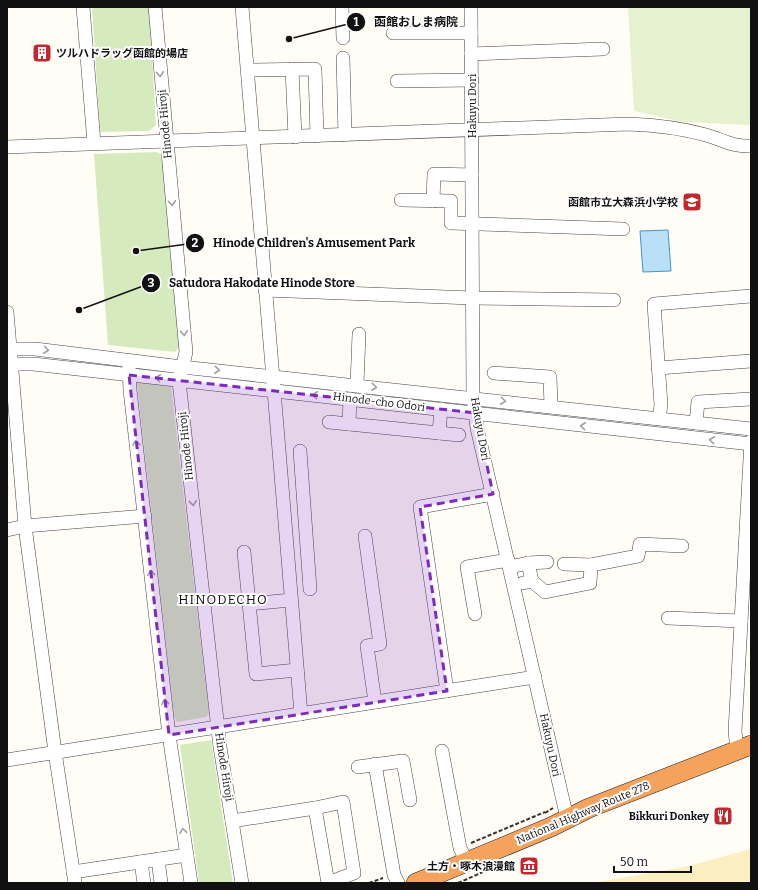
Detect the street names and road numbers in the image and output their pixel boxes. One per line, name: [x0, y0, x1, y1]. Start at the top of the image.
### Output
street label: Hakuyu Dori: [466, 73, 479, 138]
street label: Hinode Hiroji: [155, 88, 174, 159]
street label: Hinode-cho Odori: [332, 390, 426, 414]
street label: Hakuyu Dori: [468, 396, 492, 463]
street label: Hinode Hiroji: [176, 410, 196, 481]
street label: Hakuyu Dori: [537, 712, 563, 779]
street label: Hinode Hiroji: [212, 732, 236, 803]
street label: National Highway Route 278: [514, 779, 652, 847]

